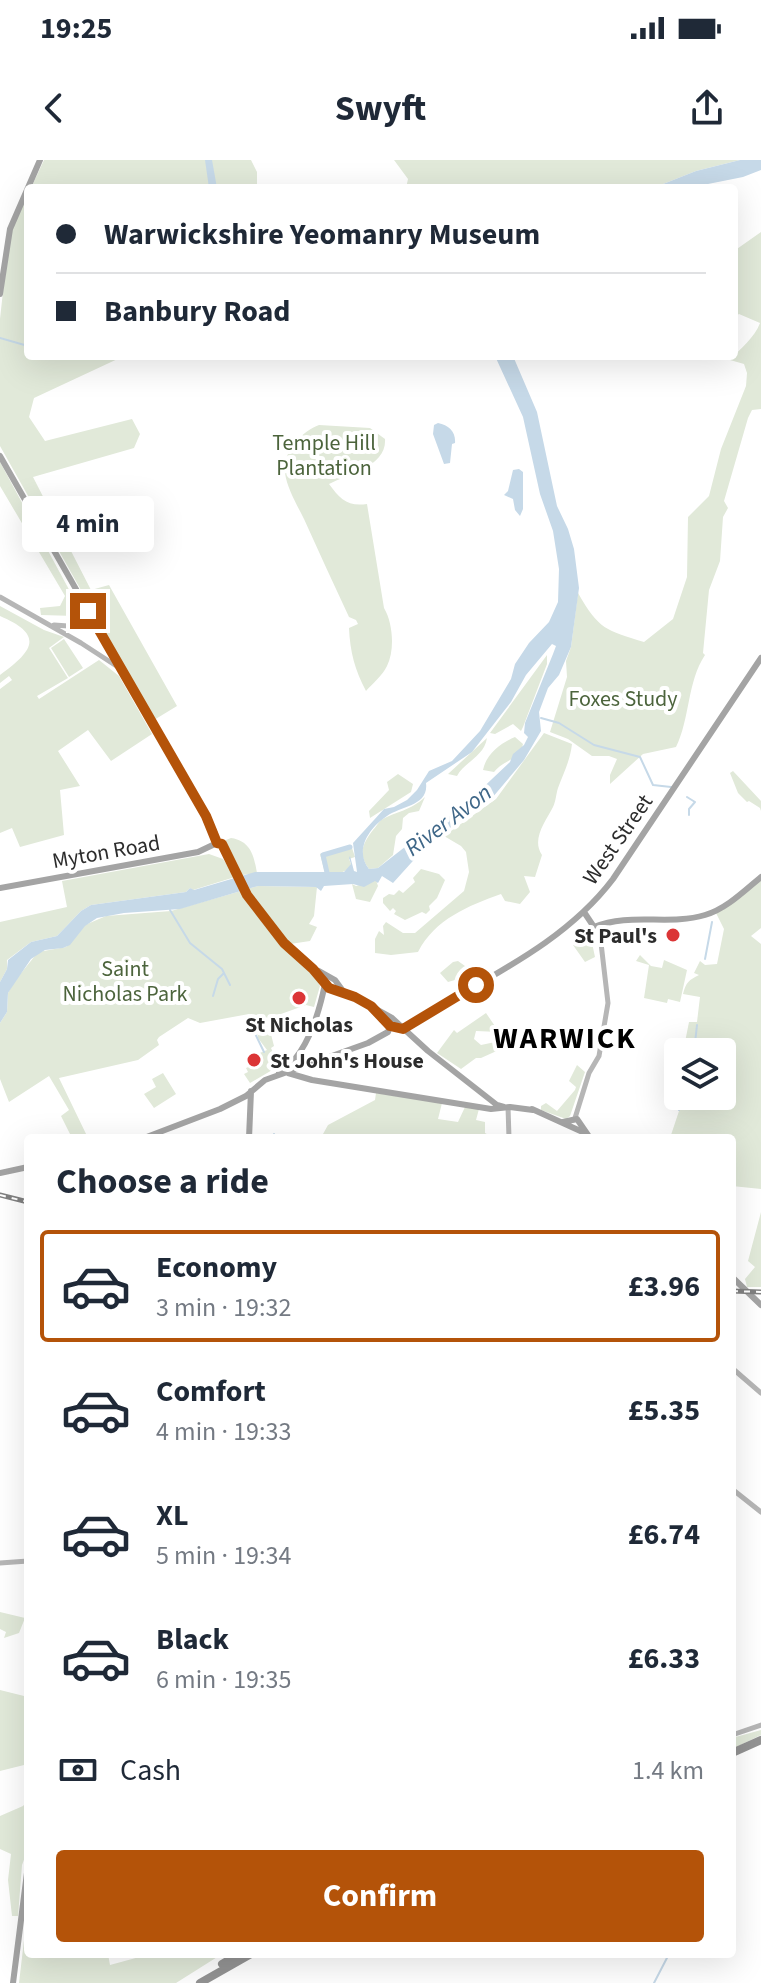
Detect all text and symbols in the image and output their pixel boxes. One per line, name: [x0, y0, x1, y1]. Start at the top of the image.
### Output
text: 19:25: [40, 7, 112, 50]
text: Swyft: [335, 83, 426, 134]
icon: back: [32, 86, 76, 130]
icon: share: [685, 86, 729, 130]
text: Warwickshire Yeomanry Museum: [104, 213, 540, 256]
text: Banbury Road: [104, 290, 291, 333]
park label: Temple Hill Plantation: [272, 427, 376, 484]
callout: 4 min: [22, 495, 154, 551]
text: 4 min: [56, 505, 120, 542]
route end: [70, 593, 106, 629]
park label: Foxes Study: [568, 683, 678, 715]
water label: River Avon: [397, 776, 499, 865]
street label: West Street: [575, 787, 661, 891]
street label: Myton Road: [50, 827, 163, 877]
place label: St Paul's: [574, 920, 657, 952]
marker: St Paul's: [664, 926, 682, 944]
park label: Saint Nicholas Park: [62, 953, 188, 1010]
route start: [458, 967, 494, 1003]
marker: St Nicholas: [290, 989, 308, 1007]
place label: St Nicholas: [245, 1009, 353, 1041]
district label: WARWICK: [493, 1017, 637, 1060]
map controls: [664, 1038, 736, 1110]
button: layers: [664, 1038, 736, 1110]
place label: St John's House: [270, 1045, 424, 1077]
marker: St John's House: [245, 1051, 263, 1069]
text: Choose a ride: [56, 1156, 269, 1207]
text: Economy: [156, 1246, 277, 1289]
icon: car: [60, 1250, 132, 1322]
text: £3.96: [628, 1265, 700, 1308]
text: 3 min · 19:32: [156, 1289, 291, 1326]
text: Comfort: [156, 1370, 266, 1413]
icon: car: [60, 1374, 132, 1446]
text: £5.35: [628, 1389, 700, 1432]
text: 4 min · 19:33: [156, 1413, 291, 1450]
text: XL: [156, 1494, 189, 1537]
icon: car: [60, 1498, 132, 1570]
text: £6.74: [628, 1513, 700, 1556]
text: 5 min · 19:34: [156, 1537, 291, 1574]
text: Black: [156, 1618, 229, 1661]
icon: car: [60, 1622, 132, 1694]
text: £6.33: [628, 1637, 700, 1680]
text: 6 min · 19:35: [156, 1661, 291, 1698]
icon: cash: [56, 1748, 100, 1792]
text: Cash: [120, 1749, 181, 1792]
text: 1.4 km: [632, 1752, 704, 1789]
button: Confirm: [56, 1850, 704, 1942]

